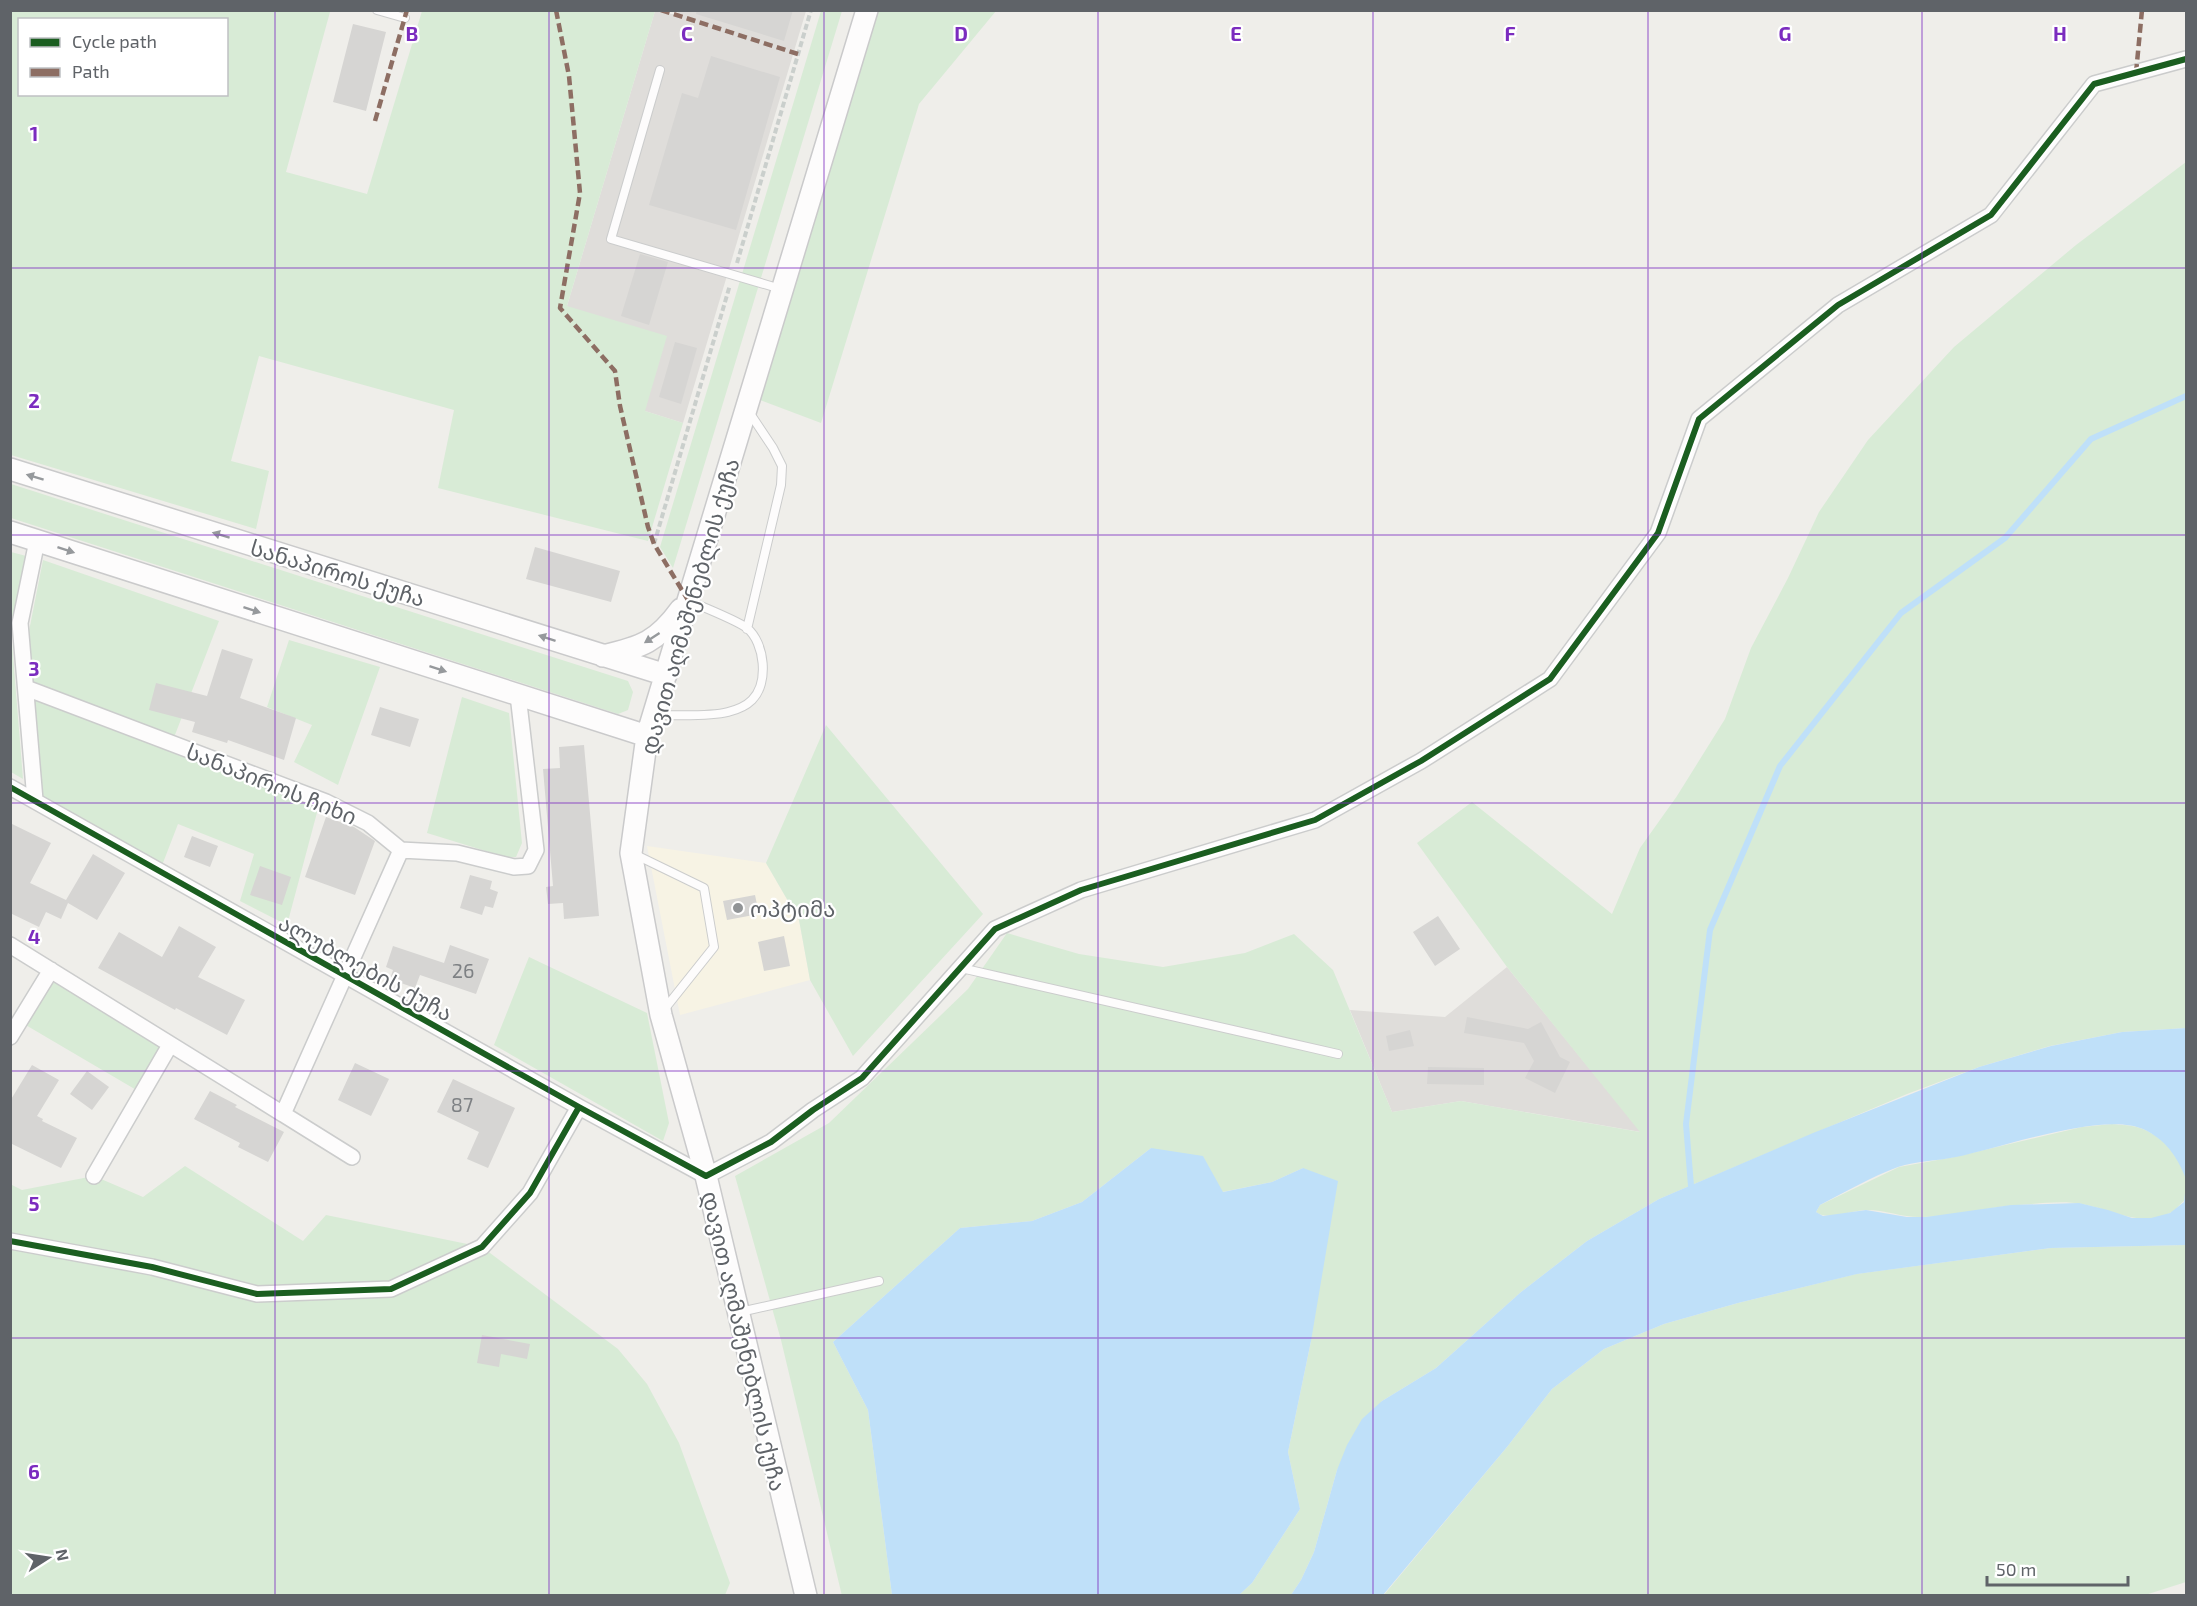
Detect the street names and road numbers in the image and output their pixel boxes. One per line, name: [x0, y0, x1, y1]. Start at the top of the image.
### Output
street label: დავით აღმაშენებლის ქუჩა: [634, 455, 746, 758]
street label: სანაპიროს ქუჩა: [247, 533, 428, 612]
street label: სანაპიროს ჩიხი: [183, 737, 361, 829]
street label: ალუბლების ქუჩა: [274, 908, 457, 1027]
street label: დავით აღმაშენებლის ქუჩა: [696, 1189, 792, 1494]

